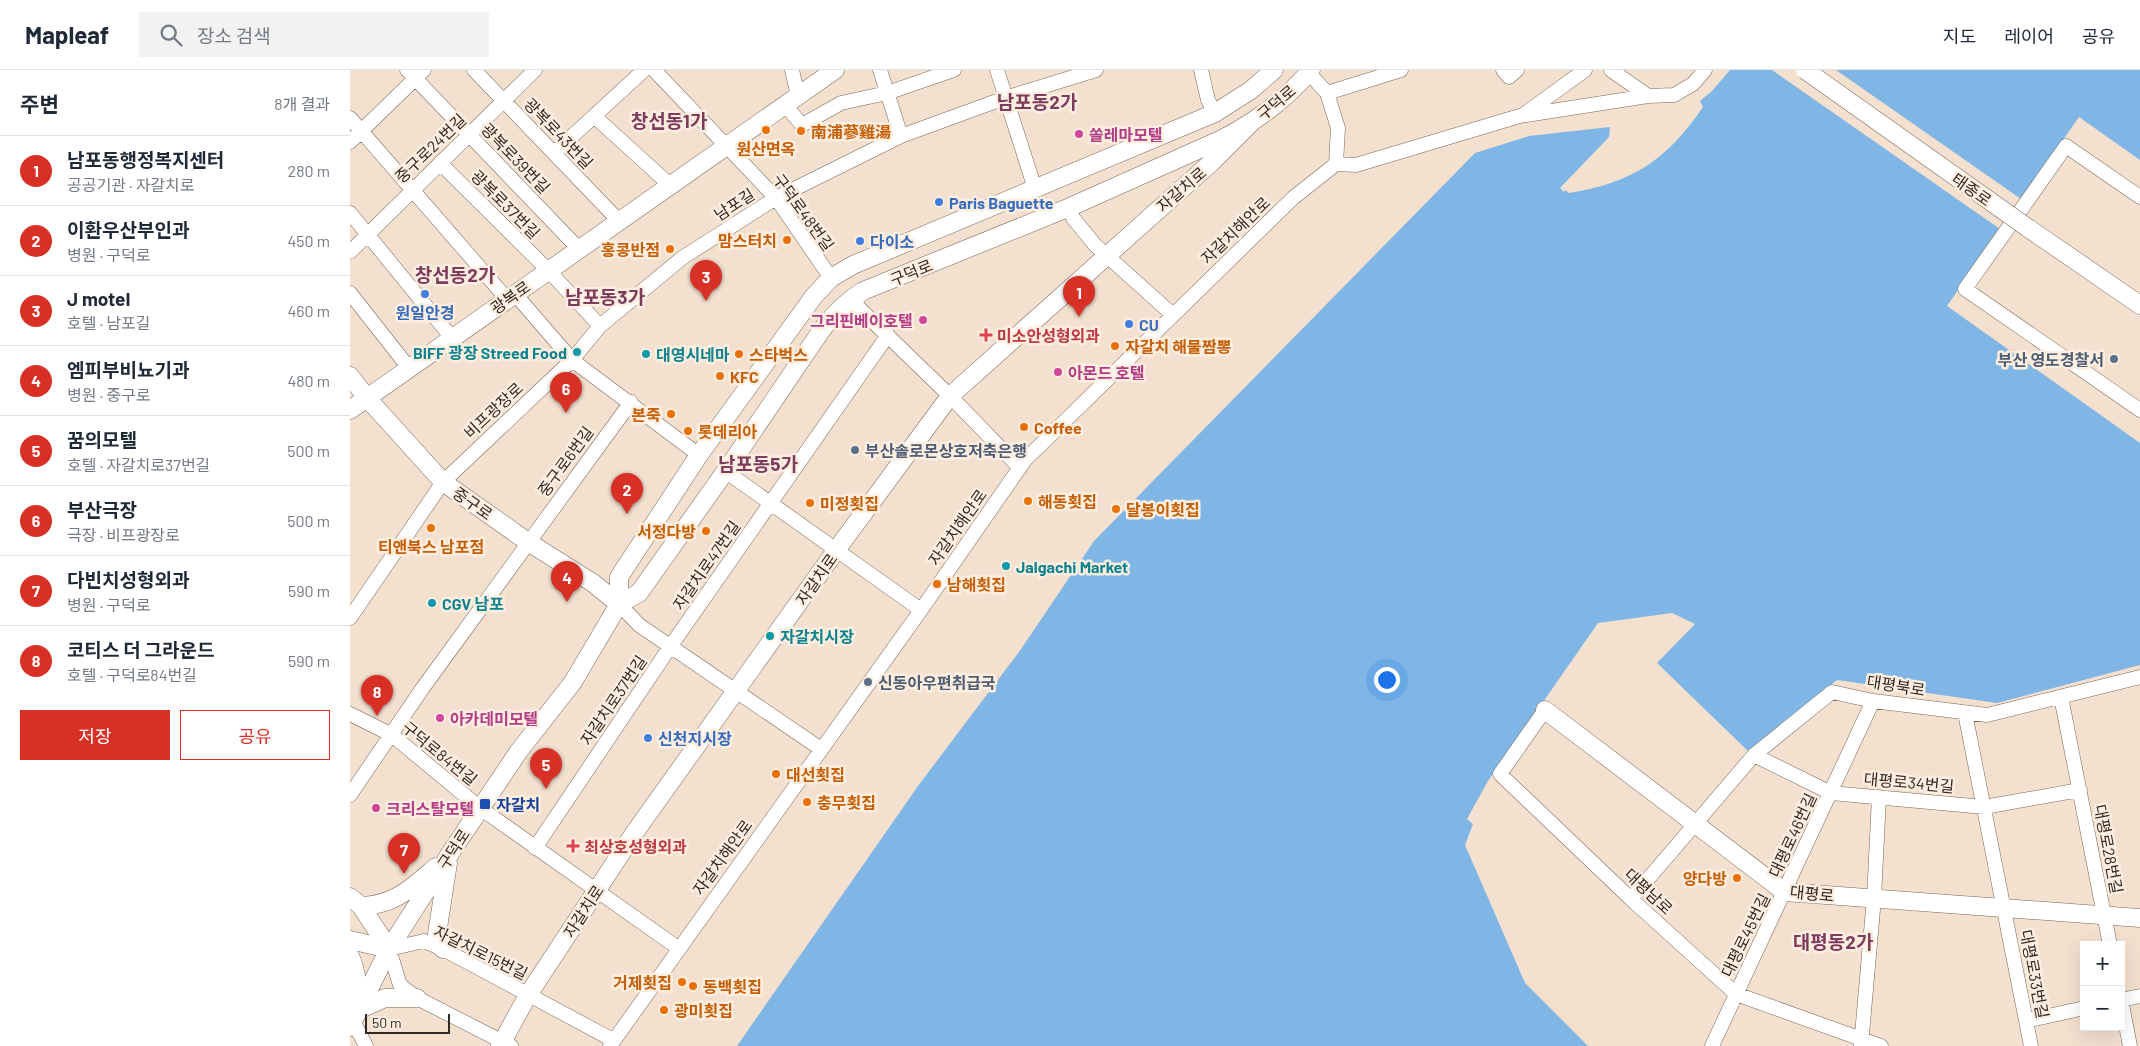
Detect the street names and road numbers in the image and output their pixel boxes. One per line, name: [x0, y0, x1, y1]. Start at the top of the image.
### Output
street label: 구덕로: [1253, 80, 1299, 123]
street label: 광복로43번길: [521, 94, 597, 172]
street label: 중구로24번길: [391, 110, 469, 186]
street label: 광복로39번길: [478, 119, 554, 197]
street label: 자갈치로: [1153, 162, 1210, 215]
street label: 광복로37번길: [468, 166, 544, 242]
street label: 태종로: [1948, 169, 1996, 210]
street label: 구덕로48번길: [770, 170, 838, 254]
street label: 남포길: [710, 184, 758, 224]
street label: 자갈치해안로: [1197, 192, 1274, 268]
street label: 구덕로: [887, 255, 935, 289]
street label: 광복로: [486, 276, 534, 317]
street label: 비프광장로: [460, 378, 527, 442]
street label: 중구로6번길: [533, 422, 597, 500]
street label: 중구로: [449, 483, 497, 524]
street label: 자갈치해안로: [924, 485, 990, 569]
street label: 자갈치로47번길: [668, 517, 744, 613]
street label: 자갈치로: [791, 549, 841, 609]
street label: 자갈치로37번길: [576, 652, 650, 748]
street label: 대평북로: [1865, 671, 1927, 699]
street label: 구덕로84번길: [399, 717, 481, 789]
street label: 대평로34번길: [1863, 769, 1955, 795]
street label: 대평로46번길: [1764, 790, 1820, 880]
street label: 대평로28번길: [2091, 803, 2127, 895]
street label: 자갈치해안로: [688, 815, 756, 898]
street label: 구덕로: [433, 825, 473, 873]
street label: 대평남로: [1621, 864, 1677, 918]
street label: 자갈치로: [559, 881, 607, 941]
street label: 대평로: [1789, 881, 1835, 905]
street label: 대평로45번길: [1717, 890, 1773, 980]
street label: 자갈치로15번길: [431, 921, 531, 983]
street label: 대평로33번길: [2017, 928, 2053, 1020]

